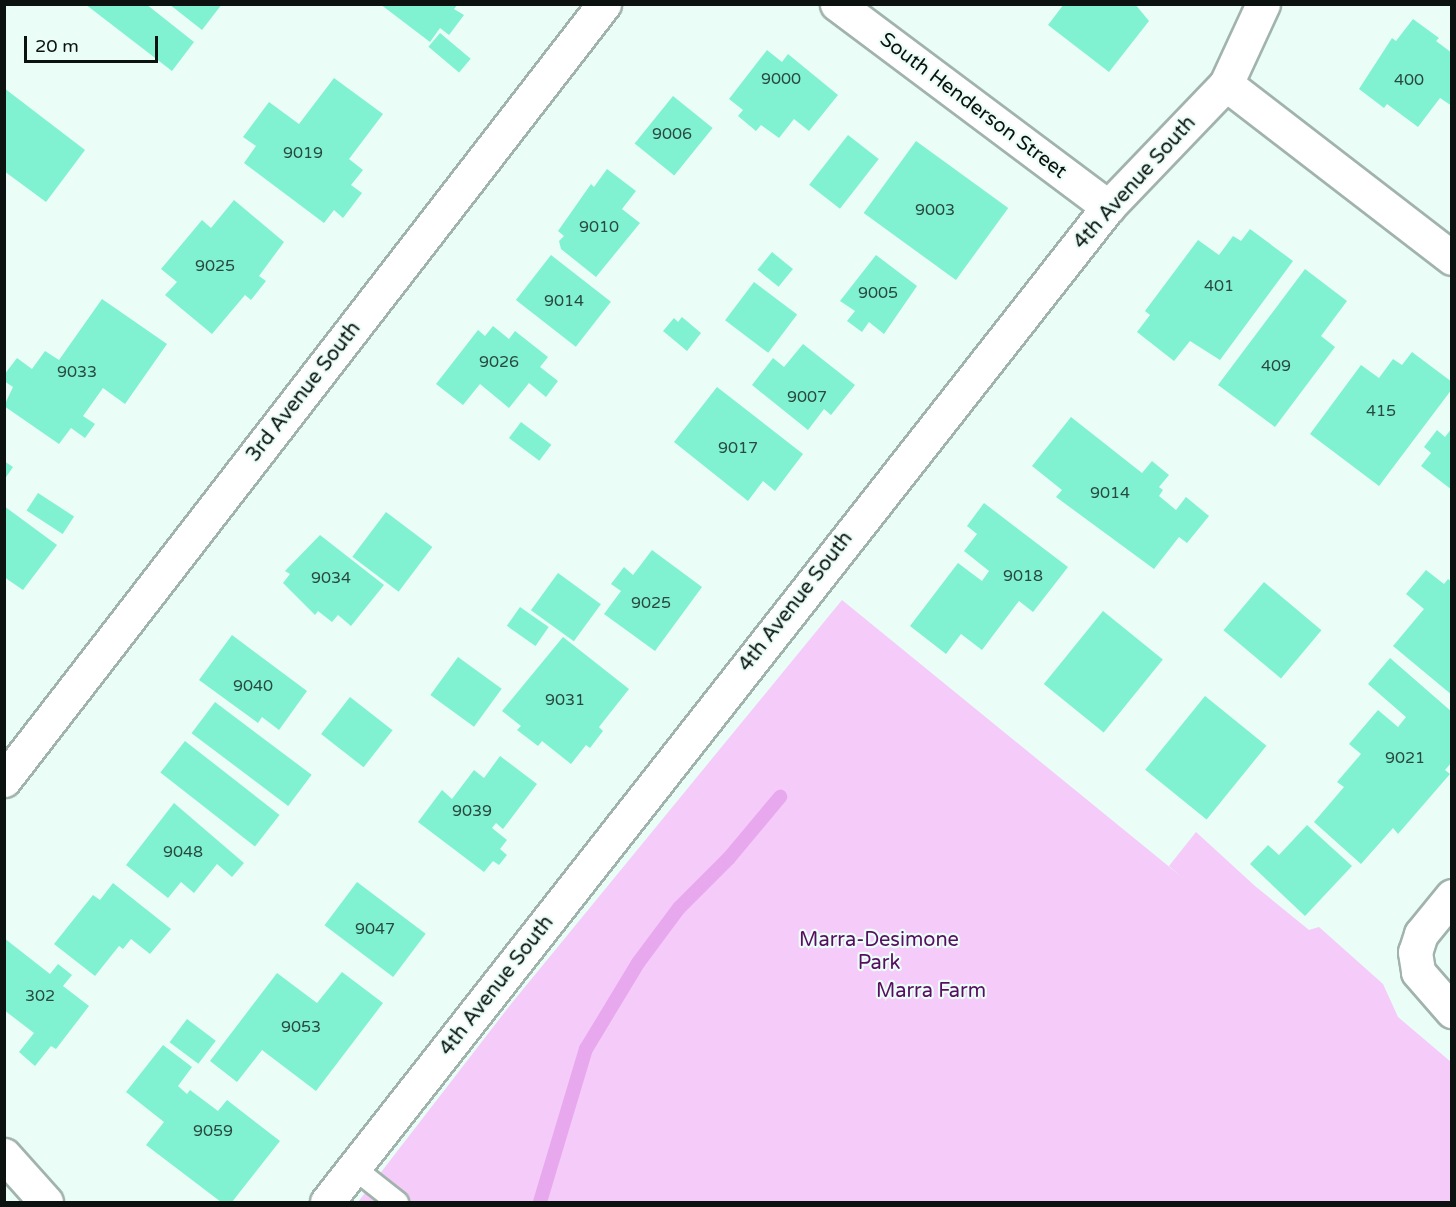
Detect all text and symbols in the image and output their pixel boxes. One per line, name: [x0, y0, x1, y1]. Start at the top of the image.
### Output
scale bar: [27, 24, 160, 62]
street label: South Henderson Street: [875, 28, 1071, 184]
text: 20 m: [35, 35, 79, 57]
house number: 9000: [761, 69, 801, 89]
house number: 400: [1394, 70, 1424, 90]
street label: 4th Avenue South: [1069, 111, 1201, 255]
house number: 9006: [652, 124, 692, 144]
house number: 9019: [283, 143, 323, 163]
house number: 9003: [915, 200, 955, 220]
house number: 9010: [579, 217, 619, 237]
house number: 9025: [195, 256, 235, 276]
house number: 401: [1204, 276, 1234, 296]
house number: 9005: [858, 283, 898, 303]
house number: 9014: [544, 291, 584, 311]
street label: 3rd Avenue South: [242, 317, 366, 467]
house number: 9026: [479, 352, 519, 372]
house number: 409: [1261, 356, 1291, 376]
house number: 9033: [57, 362, 97, 382]
house number: 9007: [787, 387, 827, 407]
house number: 415: [1366, 401, 1396, 421]
house number: 9017: [718, 438, 758, 458]
house number: 9014: [1090, 483, 1130, 503]
street label: 4th Avenue South: [734, 527, 858, 677]
house number: 9018: [1003, 566, 1043, 586]
house number: 9034: [311, 568, 351, 588]
house number: 9025: [631, 593, 671, 613]
house number: 9040: [233, 676, 273, 696]
house number: 9031: [545, 690, 585, 710]
house number: 9021: [1385, 748, 1425, 768]
house number: 9039: [452, 801, 492, 821]
house number: 9048: [163, 842, 203, 862]
street label: 4th Avenue South: [435, 911, 559, 1061]
house number: 9047: [355, 919, 395, 939]
park label: Marra-Desimone Park: [799, 929, 959, 976]
park label: Marra Farm: [876, 979, 986, 1003]
house number: 302: [25, 986, 55, 1006]
house number: 9053: [281, 1017, 321, 1037]
house number: 9059: [193, 1121, 233, 1141]

